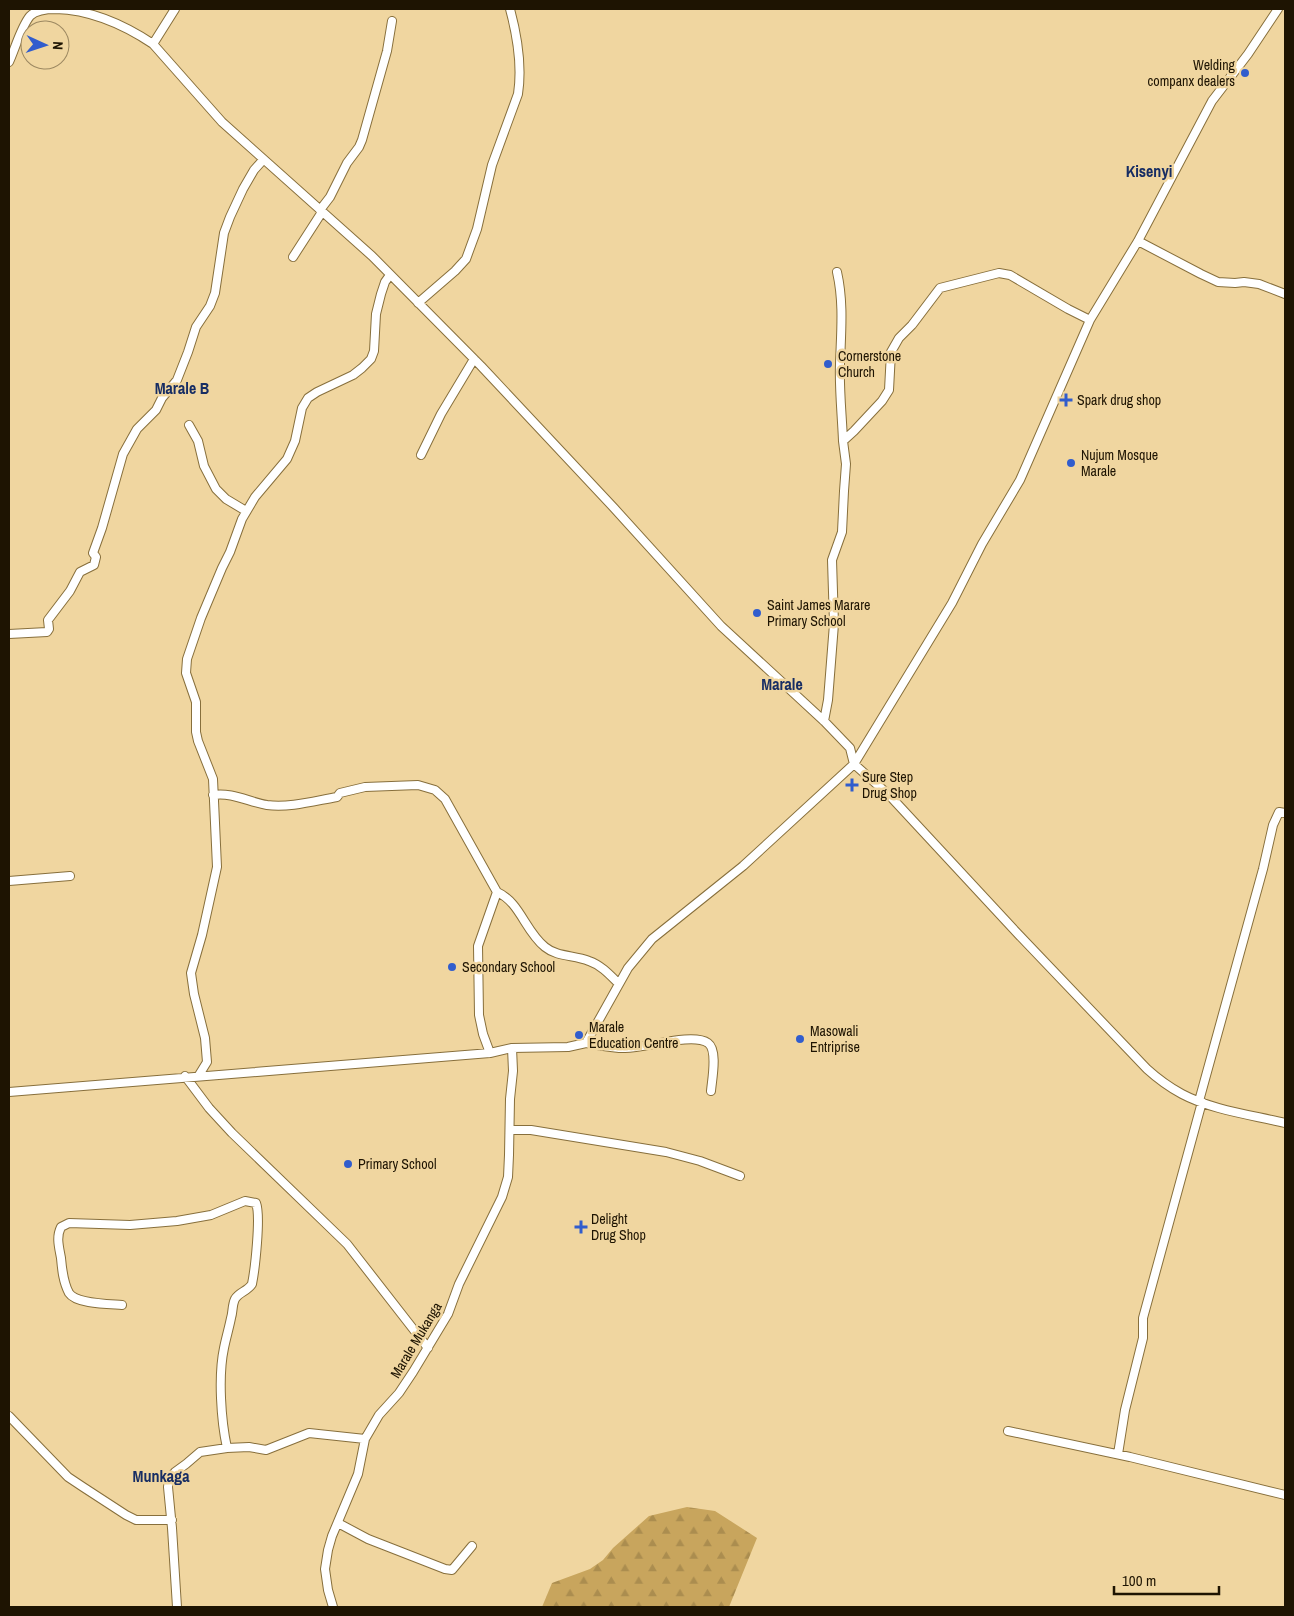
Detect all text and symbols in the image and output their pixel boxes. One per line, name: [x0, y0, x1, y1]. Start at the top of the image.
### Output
north arrow: [20, 20, 70, 70]
text: N: [49, 41, 67, 50]
place label: Welding companx dealers: [1148, 56, 1236, 90]
marker: Welding companx dealers: [1239, 67, 1251, 79]
district label: Kisenyi: [1126, 160, 1172, 182]
place label: Cornerstone Church: [838, 347, 901, 381]
marker: Cornerstone Church: [822, 358, 834, 370]
district label: Marale B: [155, 377, 209, 399]
place label: Spark drug shop: [1077, 391, 1161, 409]
marker: Spark drug shop: [1059, 393, 1073, 407]
place label: Nujum Mosque Marale: [1081, 446, 1158, 480]
marker: Nujum Mosque Marale: [1065, 457, 1077, 469]
place label: Saint James Marare Primary School: [767, 596, 870, 630]
marker: Saint James Marare Primary School: [751, 607, 763, 619]
district label: Marale: [761, 673, 803, 695]
place label: Sure Step Drug Shop: [862, 768, 917, 802]
marker: Sure Step Drug Shop: [846, 779, 858, 791]
place label: Secondary School: [462, 958, 555, 976]
marker: Secondary School: [446, 961, 458, 973]
place label: Marale Education Centre: [589, 1018, 678, 1052]
place label: Masowali Entriprise: [810, 1022, 860, 1056]
marker: Marale Education Centre: [573, 1029, 585, 1041]
marker: Masowali Entriprise: [794, 1033, 806, 1045]
place label: Primary School: [358, 1155, 436, 1173]
marker: Primary School: [342, 1158, 354, 1170]
place label: Delight Drug Shop: [591, 1210, 646, 1244]
marker: Delight Drug Shop: [575, 1221, 587, 1233]
street label: Marale Mukanga: [386, 1298, 446, 1381]
district label: Munkaga: [133, 1465, 190, 1487]
scale bar: [1114, 1564, 1219, 1596]
text: 100 m: [1122, 1570, 1156, 1591]

